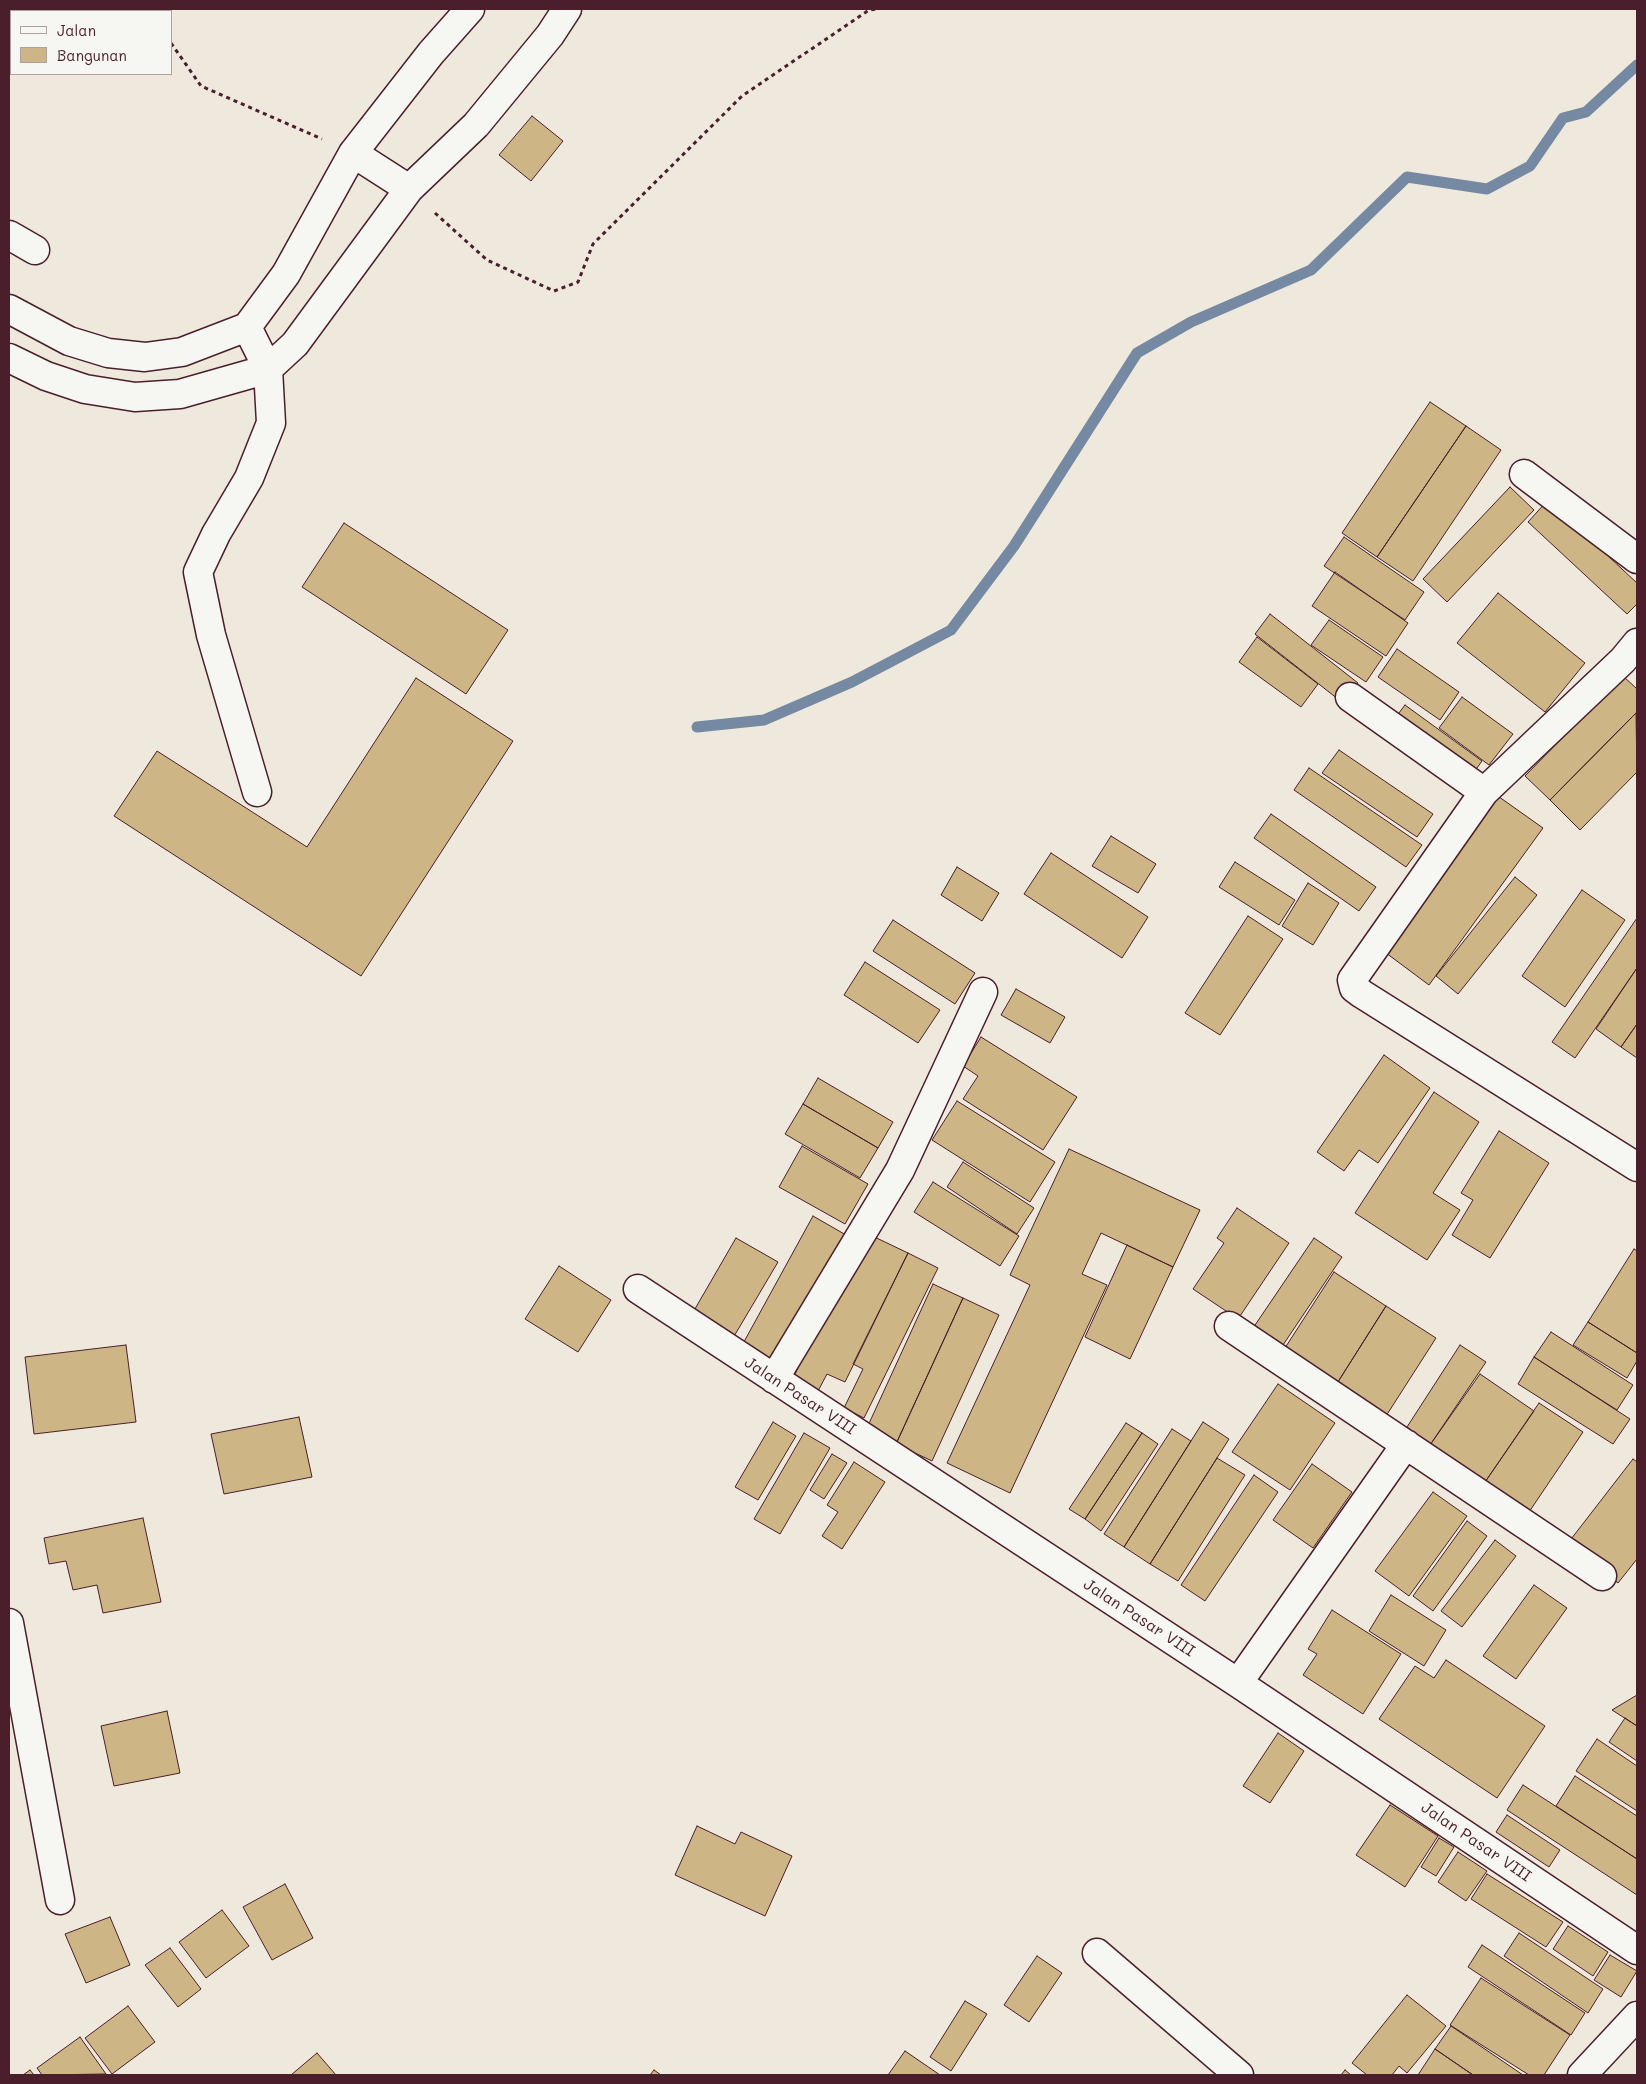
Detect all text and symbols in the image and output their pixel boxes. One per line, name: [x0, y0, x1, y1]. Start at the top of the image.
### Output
legend: [10, 10, 172, 75]
text: Jalan: [57, 20, 96, 40]
text: Bangunan: [57, 45, 127, 65]
street label: Jalan Pasar VIII: [741, 1353, 859, 1439]
street label: Jalan Pasar VIII: [1080, 1575, 1198, 1661]
street label: Jalan Pasar VIII: [1417, 1798, 1535, 1886]

